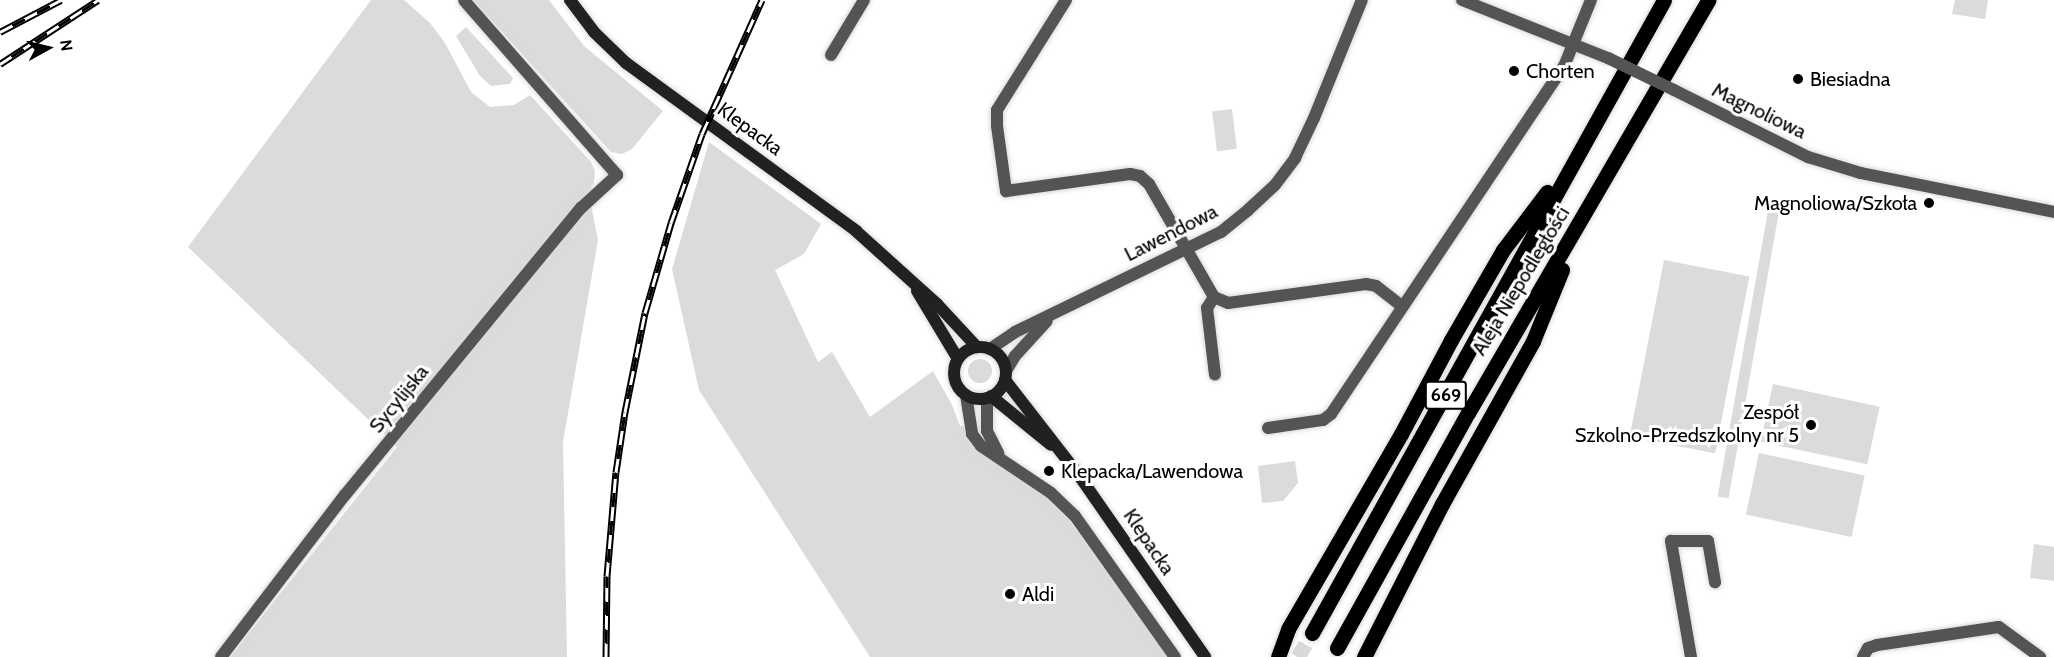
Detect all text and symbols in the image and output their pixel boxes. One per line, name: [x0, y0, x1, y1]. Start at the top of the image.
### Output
north arrow: [18, 18, 78, 78]
text: N: [56, 39, 77, 52]
place label: Chorten: [1526, 59, 1595, 83]
marker: Chorten: [1507, 64, 1521, 78]
place label: Biesiadna: [1810, 67, 1890, 91]
marker: Biesiadna: [1791, 72, 1805, 86]
street label: Magnoliowa: [1708, 78, 1810, 144]
street label: Klepacka: [713, 97, 787, 161]
place label: Magnoliowa/Szkoła: [1754, 191, 1917, 215]
marker: Magnoliowa/Szkoła: [1922, 196, 1936, 210]
street label: Lawendowa: [1120, 199, 1222, 267]
street label: Aleja Niepodległości: [1467, 202, 1575, 360]
street label: Sycylijska: [364, 360, 434, 438]
road number: 669: [1424, 380, 1468, 410]
place label: Zespół Szkolno-Przedszkolny nr 5: [1575, 401, 1799, 448]
marker: Zespół Szkolno-Przedszkolny nr 5: [1804, 418, 1818, 432]
place label: Klepacka/Lawendowa: [1061, 459, 1243, 483]
marker: Klepacka/Lawendowa: [1042, 464, 1056, 478]
street label: Klepacka: [1118, 504, 1180, 580]
place label: Aldi: [1022, 582, 1054, 606]
marker: Aldi: [1003, 587, 1017, 601]

